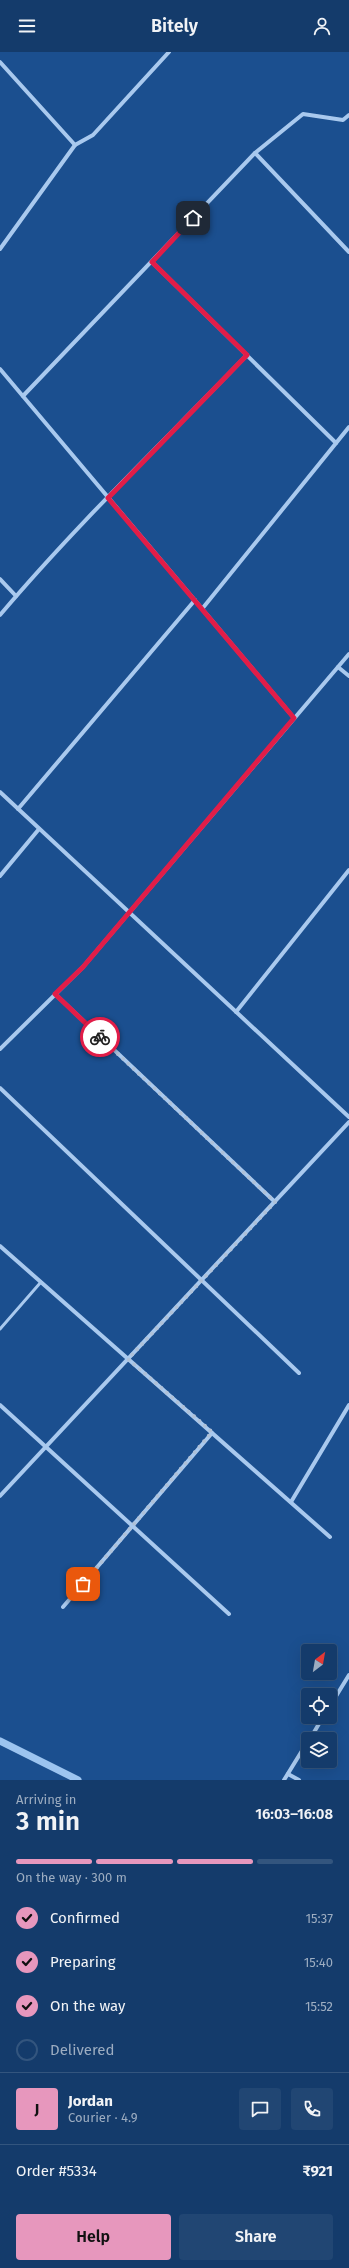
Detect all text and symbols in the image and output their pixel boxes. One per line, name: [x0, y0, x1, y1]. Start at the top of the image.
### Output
icon: menu: [16, 15, 38, 37]
text: Bitely: [151, 15, 198, 37]
icon: person: [311, 15, 333, 37]
pin: [176, 201, 210, 235]
icon: home: [182, 207, 204, 229]
courier: [80, 1017, 120, 1057]
icon: bike: [89, 1026, 111, 1048]
pin: [66, 1567, 100, 1601]
icon: bag: [72, 1573, 94, 1595]
north arrow: [301, 1644, 337, 1680]
map controls: [301, 1644, 337, 1768]
button: locate: [301, 1688, 337, 1724]
button: layers: [301, 1732, 337, 1768]
text: Arriving in: [16, 1792, 76, 1807]
text: 16:03–16:08: [255, 1805, 333, 1823]
text: 3 min: [16, 1806, 80, 1837]
text: On the way · 300 m: [16, 1870, 127, 1885]
icon: check: [16, 1907, 38, 1929]
text: Confirmed: [50, 1909, 120, 1927]
text: 15:37: [305, 1911, 333, 1926]
icon: check: [16, 1951, 38, 1973]
text: Preparing: [50, 1953, 115, 1971]
text: 15:40: [304, 1955, 333, 1970]
icon: check: [16, 1995, 38, 2017]
text: On the way: [50, 1997, 125, 2015]
text: 15:52: [305, 1999, 333, 2014]
text: Delivered: [50, 2041, 114, 2059]
button: chat: [239, 2088, 281, 2130]
button: phone: [291, 2088, 333, 2130]
text: Jordan: [68, 2092, 113, 2110]
text: J: [35, 2100, 39, 2118]
text: Courier · 4.9: [68, 2110, 138, 2125]
text: Order #5334: [16, 2162, 97, 2180]
text: ₹921: [302, 2162, 333, 2180]
button: Help: [16, 2214, 171, 2260]
button: Share: [179, 2214, 333, 2260]

